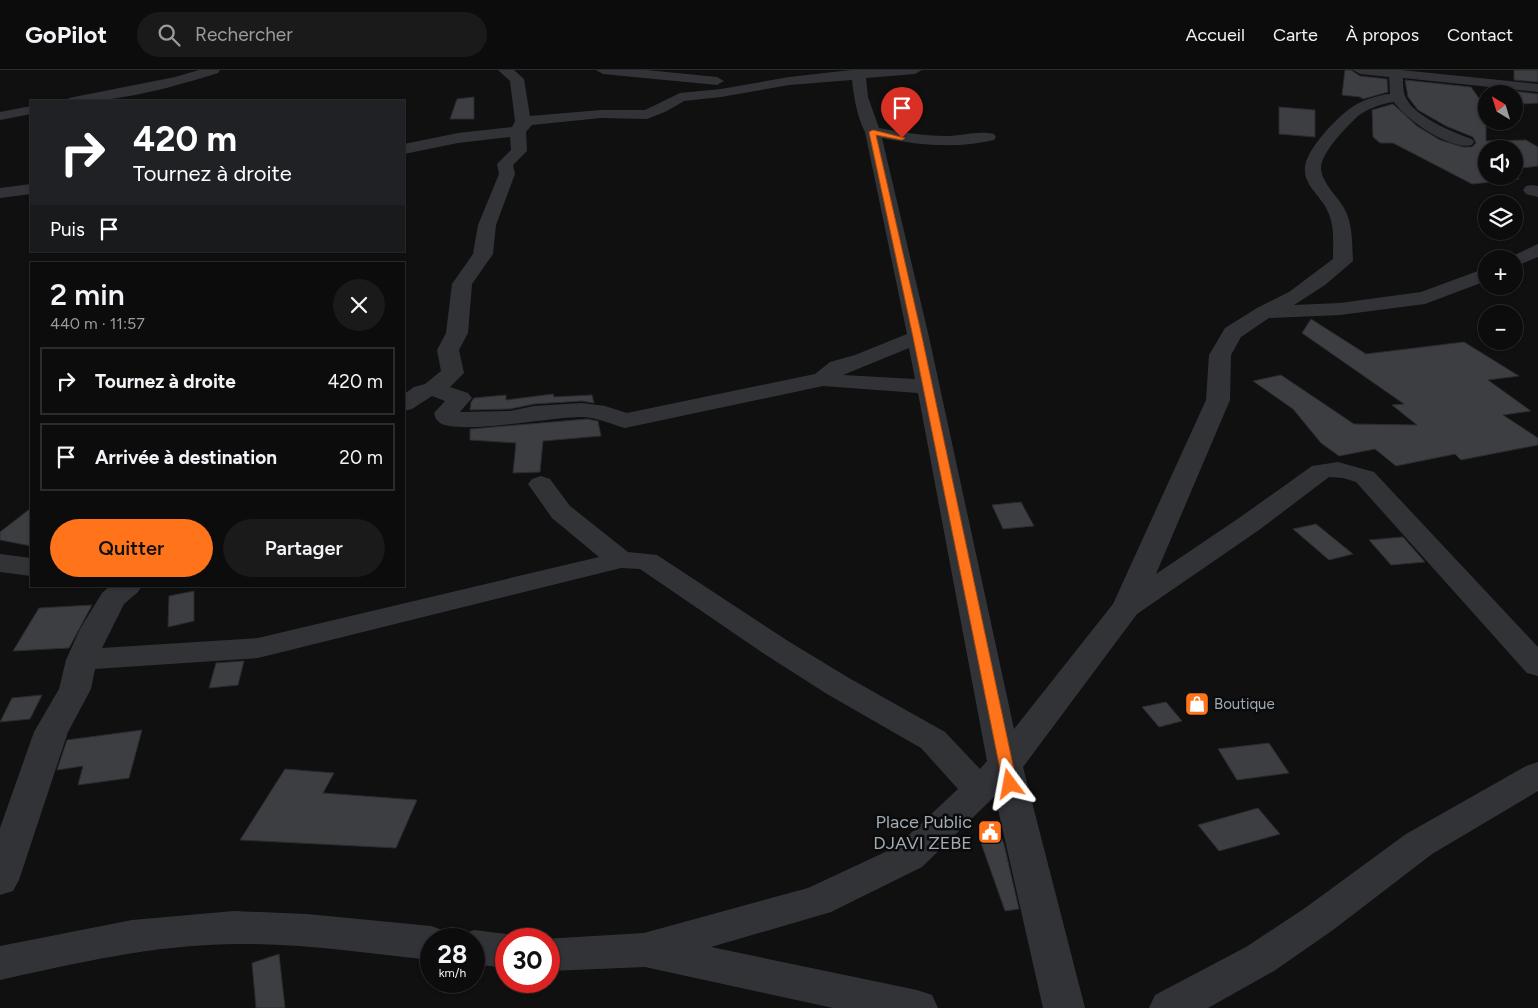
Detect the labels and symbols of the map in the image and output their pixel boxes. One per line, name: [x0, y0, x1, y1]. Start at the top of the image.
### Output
north arrow: [1478, 85, 1522, 130]
pin: [881, 87, 923, 138]
shop icon: Boutique: [1184, 691, 1210, 717]
place label: Boutique: [1214, 695, 1275, 713]
position arrow: [983, 757, 1035, 809]
place label: Place Public DJAVI ZEBE: [873, 811, 972, 854]
public building icon: Place Public DJAVI ZEBE: [977, 819, 1003, 845]
speed limit sign: 30: [495, 928, 560, 993]

